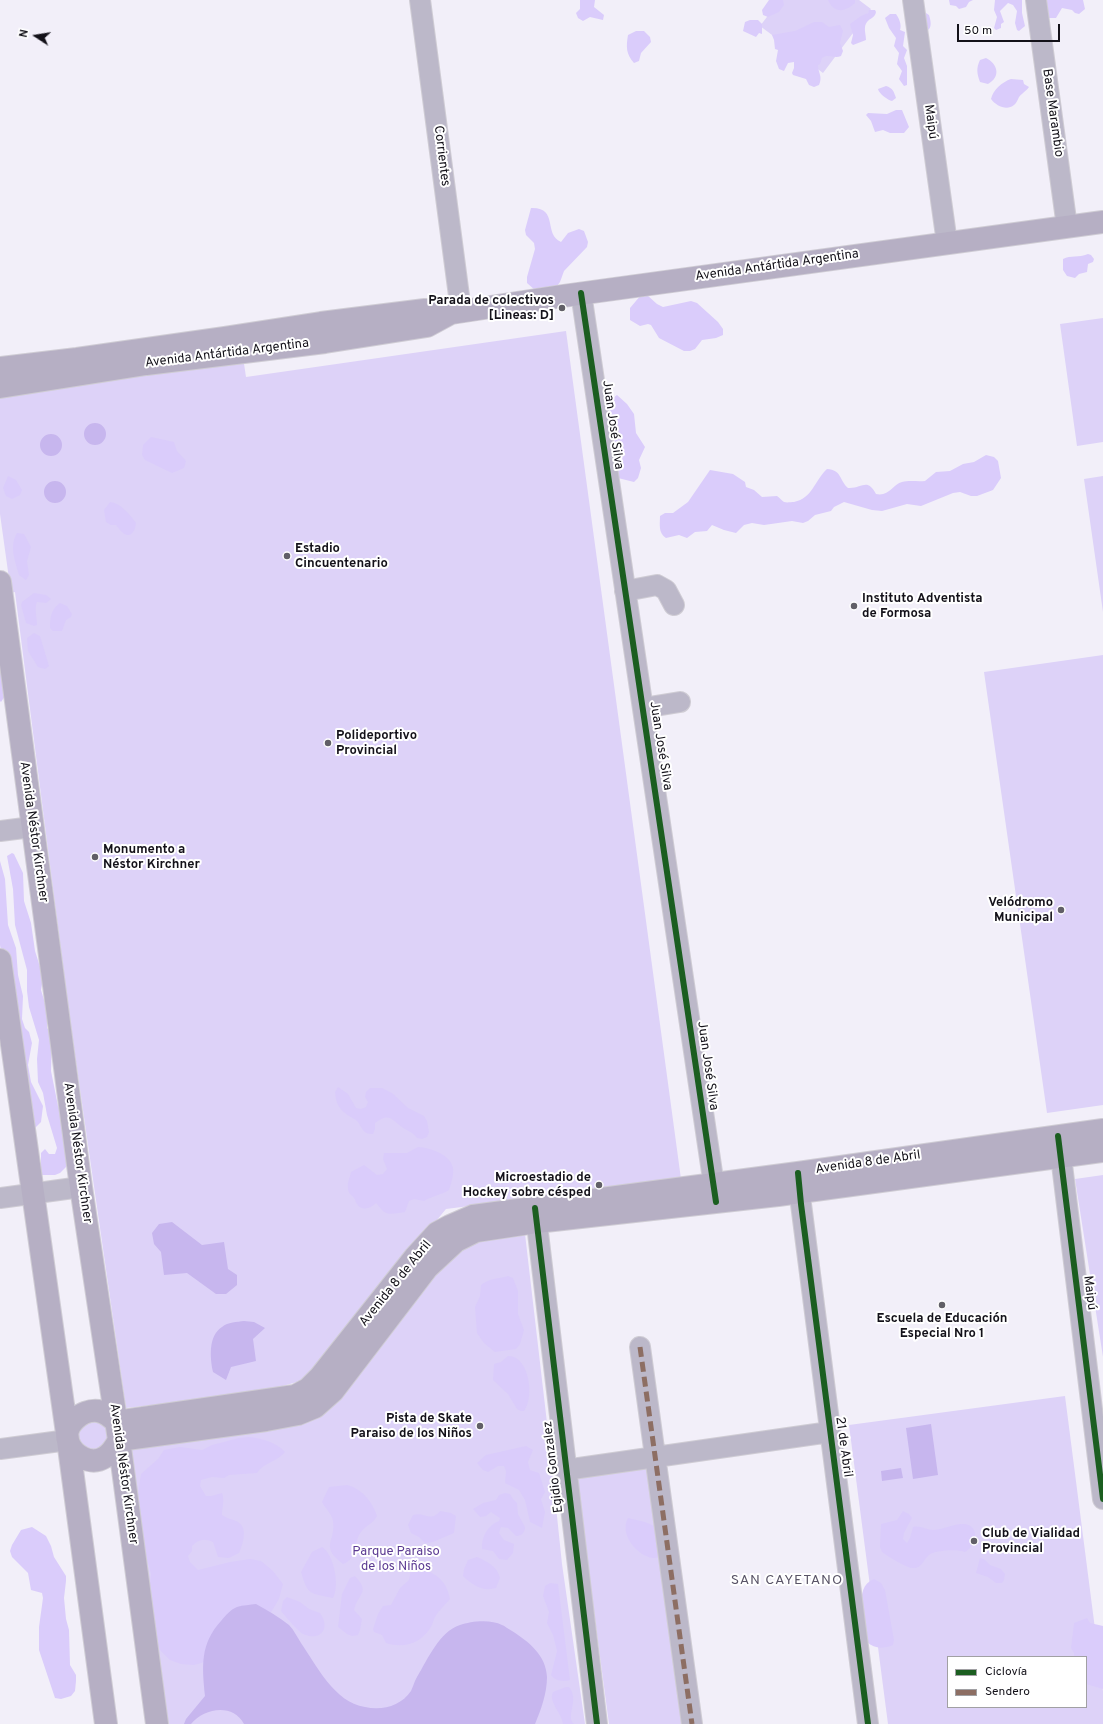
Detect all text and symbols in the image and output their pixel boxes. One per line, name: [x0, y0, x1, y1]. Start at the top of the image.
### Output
north arrow: [16, 16, 56, 56]
scale bar: [959, 16, 1062, 42]
text: 50 m: [964, 23, 992, 39]
text: N: [17, 28, 32, 39]
street label: Base Marambio: [1038, 68, 1066, 158]
street label: Maipú: [920, 104, 940, 140]
street label: Corrientes: [430, 125, 452, 187]
street label: Avenida Antártida Argentina: [694, 247, 860, 285]
place label: Parada de colectivos [Lineas: D]: [428, 293, 554, 324]
marker: Parada de colectivos [Lineas: D]: [557, 303, 567, 313]
street label: Avenida Antártida Argentina: [144, 336, 310, 372]
street label: Juan José Silva: [598, 379, 626, 471]
place label: Estadio Cincuentenario: [295, 541, 388, 572]
marker: Estadio Cincuentenario: [282, 551, 292, 561]
place label: Instituto Adventista de Formosa: [862, 591, 982, 622]
marker: Instituto Adventista de Formosa: [849, 601, 859, 611]
street label: Juan José Silva: [645, 700, 675, 792]
place label: Polideportivo Provincial: [336, 728, 417, 759]
marker: Polideportivo Provincial: [323, 738, 333, 748]
street label: Avenida Néstor Kirchner: [15, 760, 51, 904]
place label: Monumento a Néstor Kirchner: [103, 842, 200, 873]
marker: Monumento a Néstor Kirchner: [90, 852, 100, 862]
place label: Velódromo Municipal: [988, 895, 1053, 926]
marker: Velódromo Municipal: [1056, 905, 1066, 915]
street label: Juan José Silva: [693, 1020, 721, 1112]
street label: Avenida Néstor Kirchner: [59, 1081, 95, 1225]
street label: Avenida 8 de Abril: [815, 1148, 921, 1178]
place label: Microestadio de Hockey sobre césped: [463, 1170, 591, 1201]
marker: Microestadio de Hockey sobre césped: [594, 1180, 604, 1190]
street label: Avenida 8 de Abril: [357, 1238, 435, 1330]
street label: Maipú: [1079, 1275, 1099, 1311]
marker: Escuela de Educación Especial Nro 1: [937, 1300, 947, 1310]
place label: Escuela de Educación Especial Nro 1: [877, 1311, 1007, 1342]
street label: Avenida Néstor Kirchner: [105, 1402, 141, 1546]
place label: Pista de Skate Paraiso de los Niños: [351, 1411, 472, 1442]
street label: 21 de Abril: [831, 1416, 855, 1478]
street label: Egidio Gonzalez: [541, 1420, 567, 1514]
marker: Pista de Skate Paraiso de los Niños: [475, 1421, 485, 1431]
place label: Club de Vialidad Provincial: [982, 1526, 1080, 1557]
marker: Club de Vialidad Provincial: [969, 1536, 979, 1546]
park label: Parque Paraiso de los Niños: [352, 1544, 440, 1575]
district label: SAN CAYETANO: [731, 1573, 843, 1589]
legend: [947, 1656, 1087, 1708]
text: Ciclovía: [985, 1664, 1027, 1680]
text: Sendero: [985, 1684, 1030, 1700]

